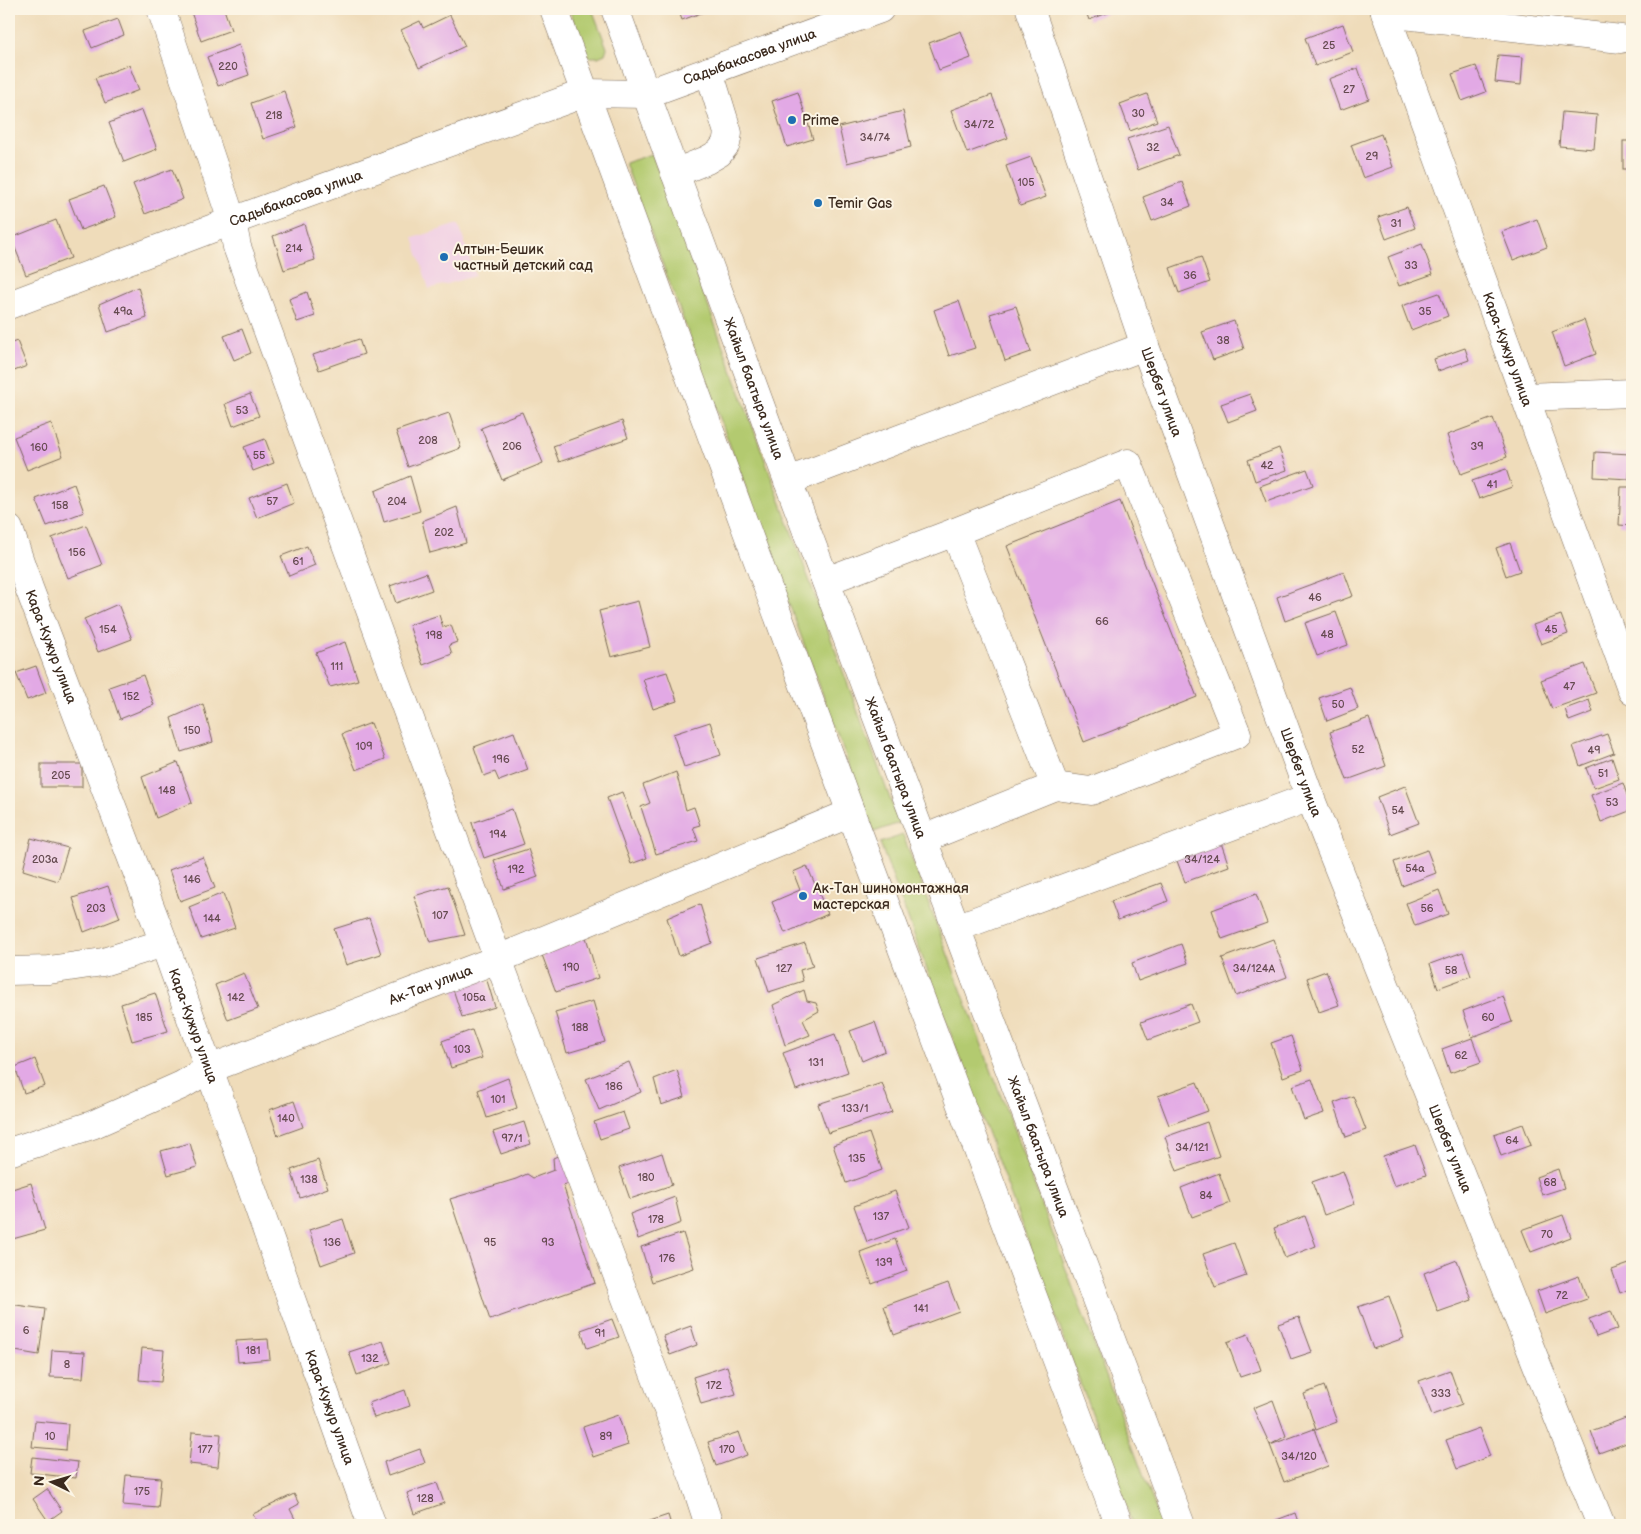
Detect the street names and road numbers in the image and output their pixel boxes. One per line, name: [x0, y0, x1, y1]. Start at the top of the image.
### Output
street label: Садыбакасова улица: [681, 24, 819, 88]
street label: Садыбакасова улица: [227, 166, 365, 230]
street label: Кара-Кужур улица: [1479, 290, 1537, 410]
street label: Жайыл баатыра улица: [720, 315, 788, 462]
street label: Шербет улица: [1138, 345, 1186, 440]
street label: Кара-Кужур улица: [22, 587, 81, 707]
street label: Жайыл баатыра улица: [862, 694, 931, 841]
street label: Шербет улица: [1277, 725, 1326, 820]
street label: Ак-Тан улица: [385, 961, 475, 1009]
street label: Кара-Кужур улица: [165, 966, 222, 1086]
street label: Жайыл баатыра улица: [1004, 1074, 1073, 1221]
street label: Шербет улица: [1425, 1102, 1476, 1196]
street label: Кара-Кужур улица: [302, 1347, 358, 1468]

